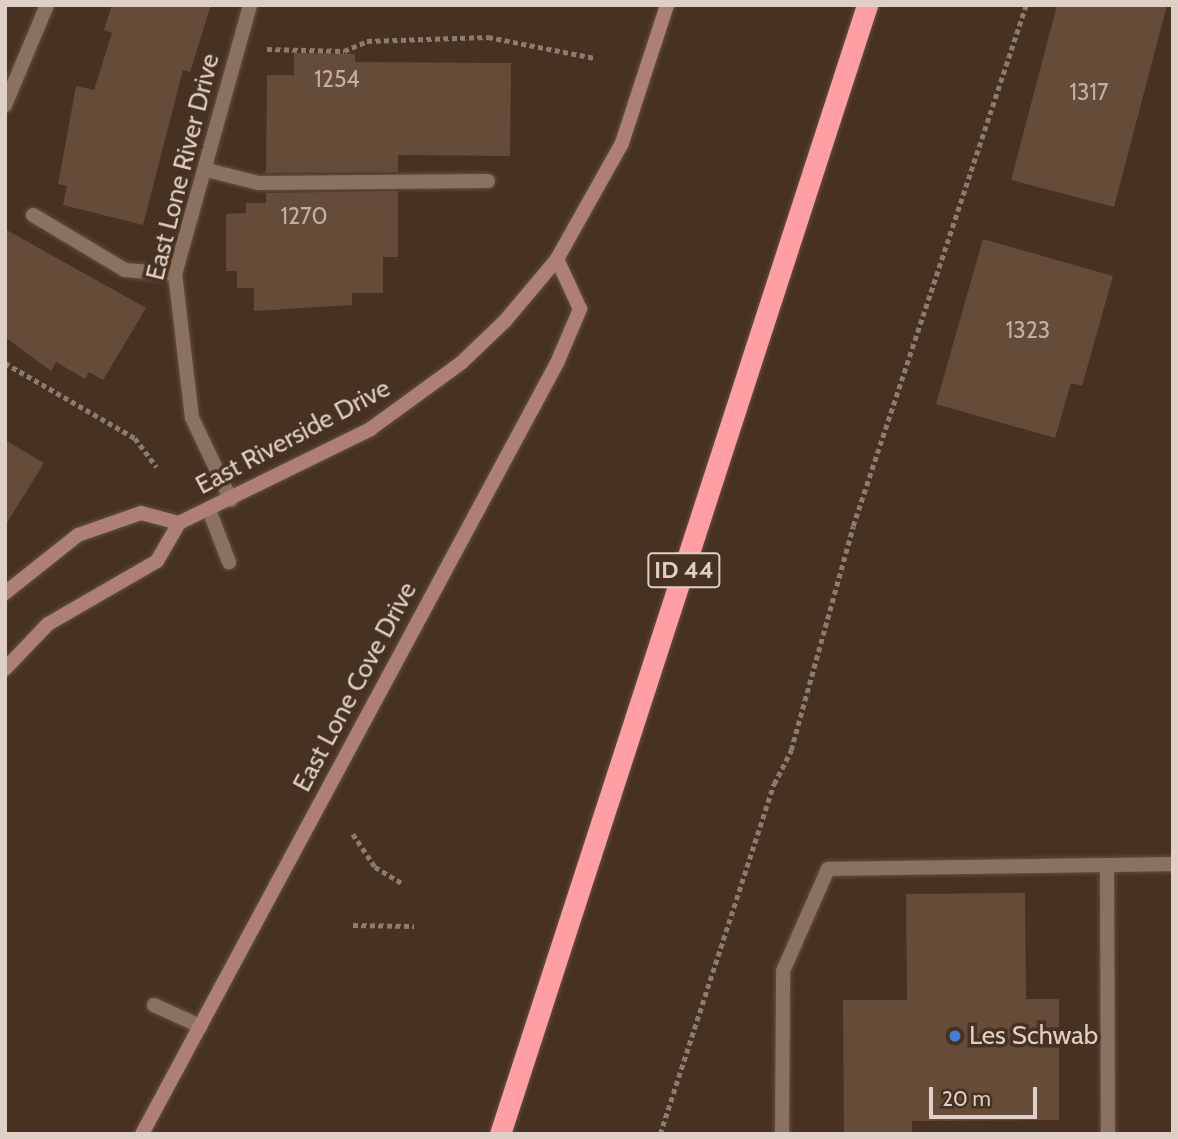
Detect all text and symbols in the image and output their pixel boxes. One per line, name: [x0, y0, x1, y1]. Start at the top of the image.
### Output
street label: East Lone River Drive: [140, 51, 226, 283]
house number: 1254: [314, 65, 360, 93]
house number: 1317: [1069, 78, 1109, 106]
house number: 1270: [281, 202, 327, 230]
house number: 1323: [1006, 316, 1050, 344]
street label: East Riverside Drive: [191, 373, 395, 501]
road number: ID 44: [647, 550, 721, 590]
street label: East Lone Cove Drive: [287, 577, 423, 797]
place label: Les Schwab: [969, 1020, 1098, 1052]
marker: Les Schwab: [947, 1028, 963, 1044]
scale bar: [933, 1072, 1042, 1116]
text: 20 m: [942, 1086, 991, 1111]

